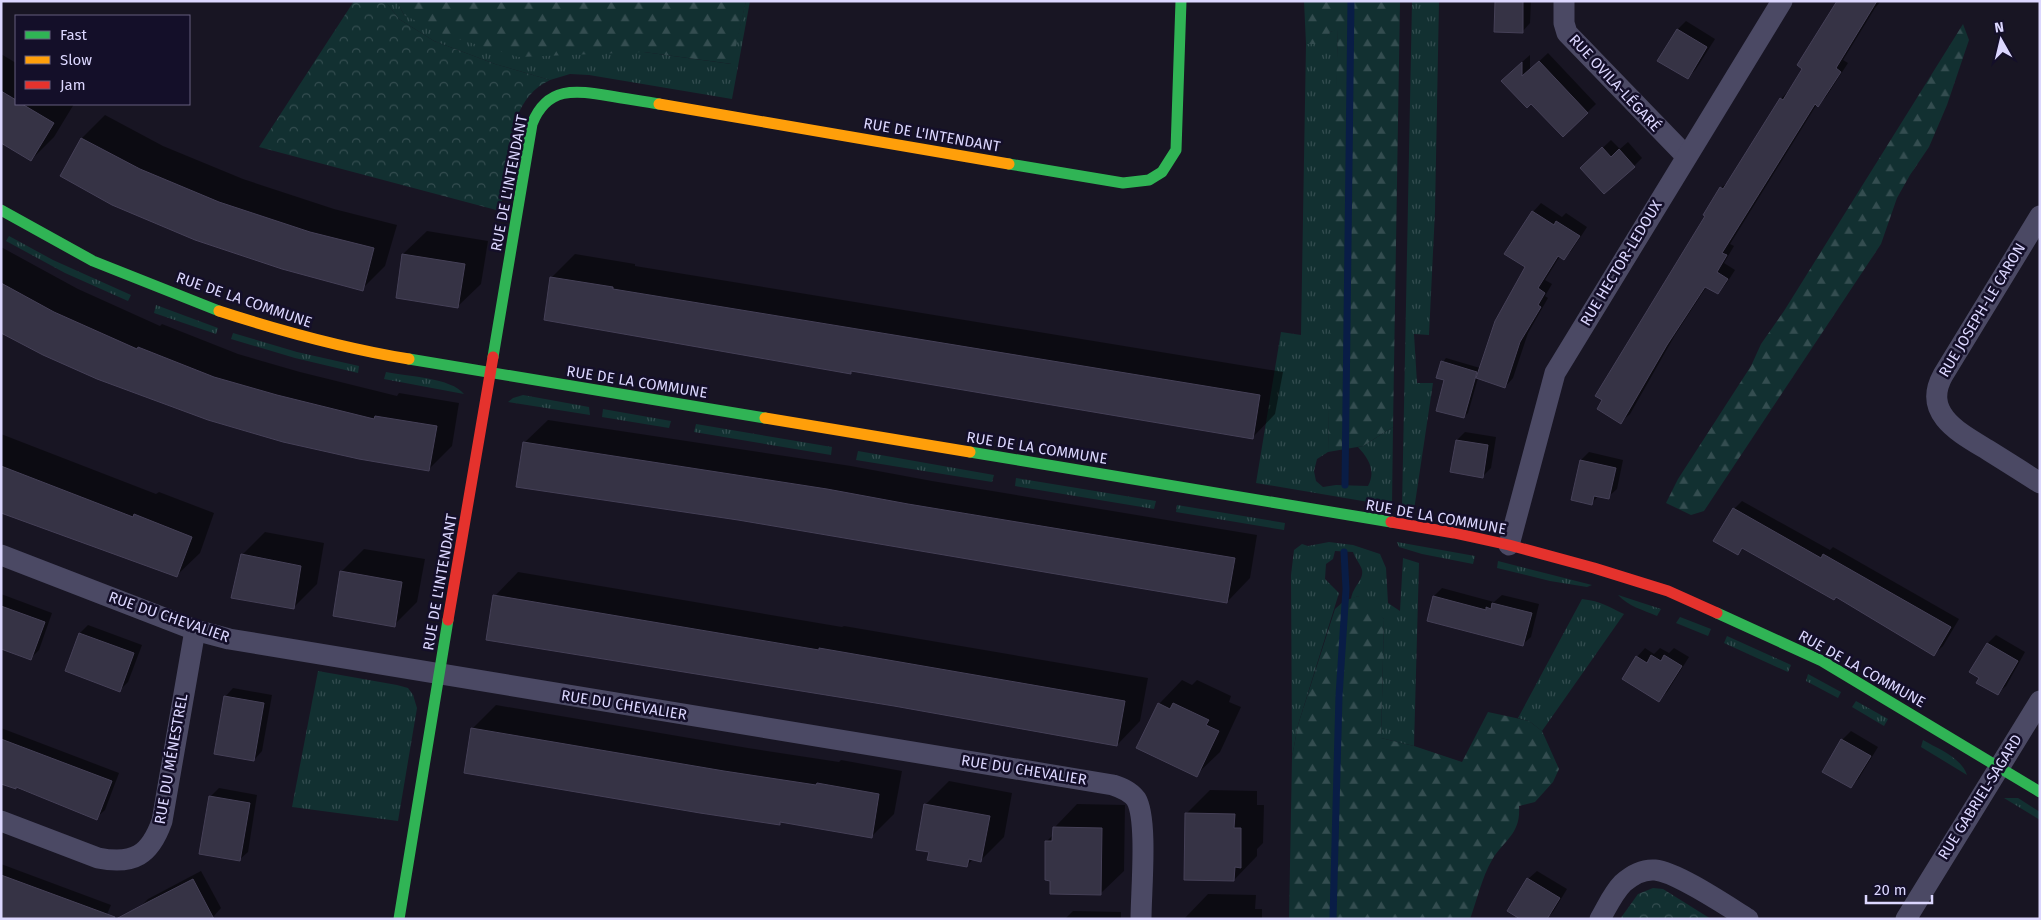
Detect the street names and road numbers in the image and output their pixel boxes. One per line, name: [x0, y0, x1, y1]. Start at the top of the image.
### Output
street label: RUE OVILA-LÉGARÉ: [1565, 31, 1665, 135]
street label: RUE DE L'INTENDANT: [487, 113, 531, 253]
street label: RUE DE L'INTENDANT: [862, 114, 1002, 156]
street label: RUE HECTOR-LEDOUX: [1576, 196, 1666, 329]
street label: RUE JOSEPH-LE CARON: [1935, 240, 2029, 380]
street label: RUE DE LA COMMUNE: [174, 268, 314, 332]
street label: RUE DE LA COMMUNE: [565, 362, 709, 402]
street label: RUE DE LA COMMUNE: [965, 428, 1109, 468]
street label: RUE DE LA COMMUNE: [1364, 496, 1508, 538]
street label: RUE DE L'INTENDANT: [419, 512, 461, 652]
street label: RUE DU CHEVALIER: [106, 588, 232, 646]
street label: RUE DE LA COMMUNE: [1795, 627, 1929, 711]
street label: RUE DU CHEVALIER: [560, 686, 688, 724]
street label: RUE DU MÉNESTREL: [151, 692, 191, 826]
street label: RUE GABRIEL-SAGARD: [1934, 731, 2026, 863]
street label: RUE DU CHEVALIER: [960, 751, 1088, 789]

